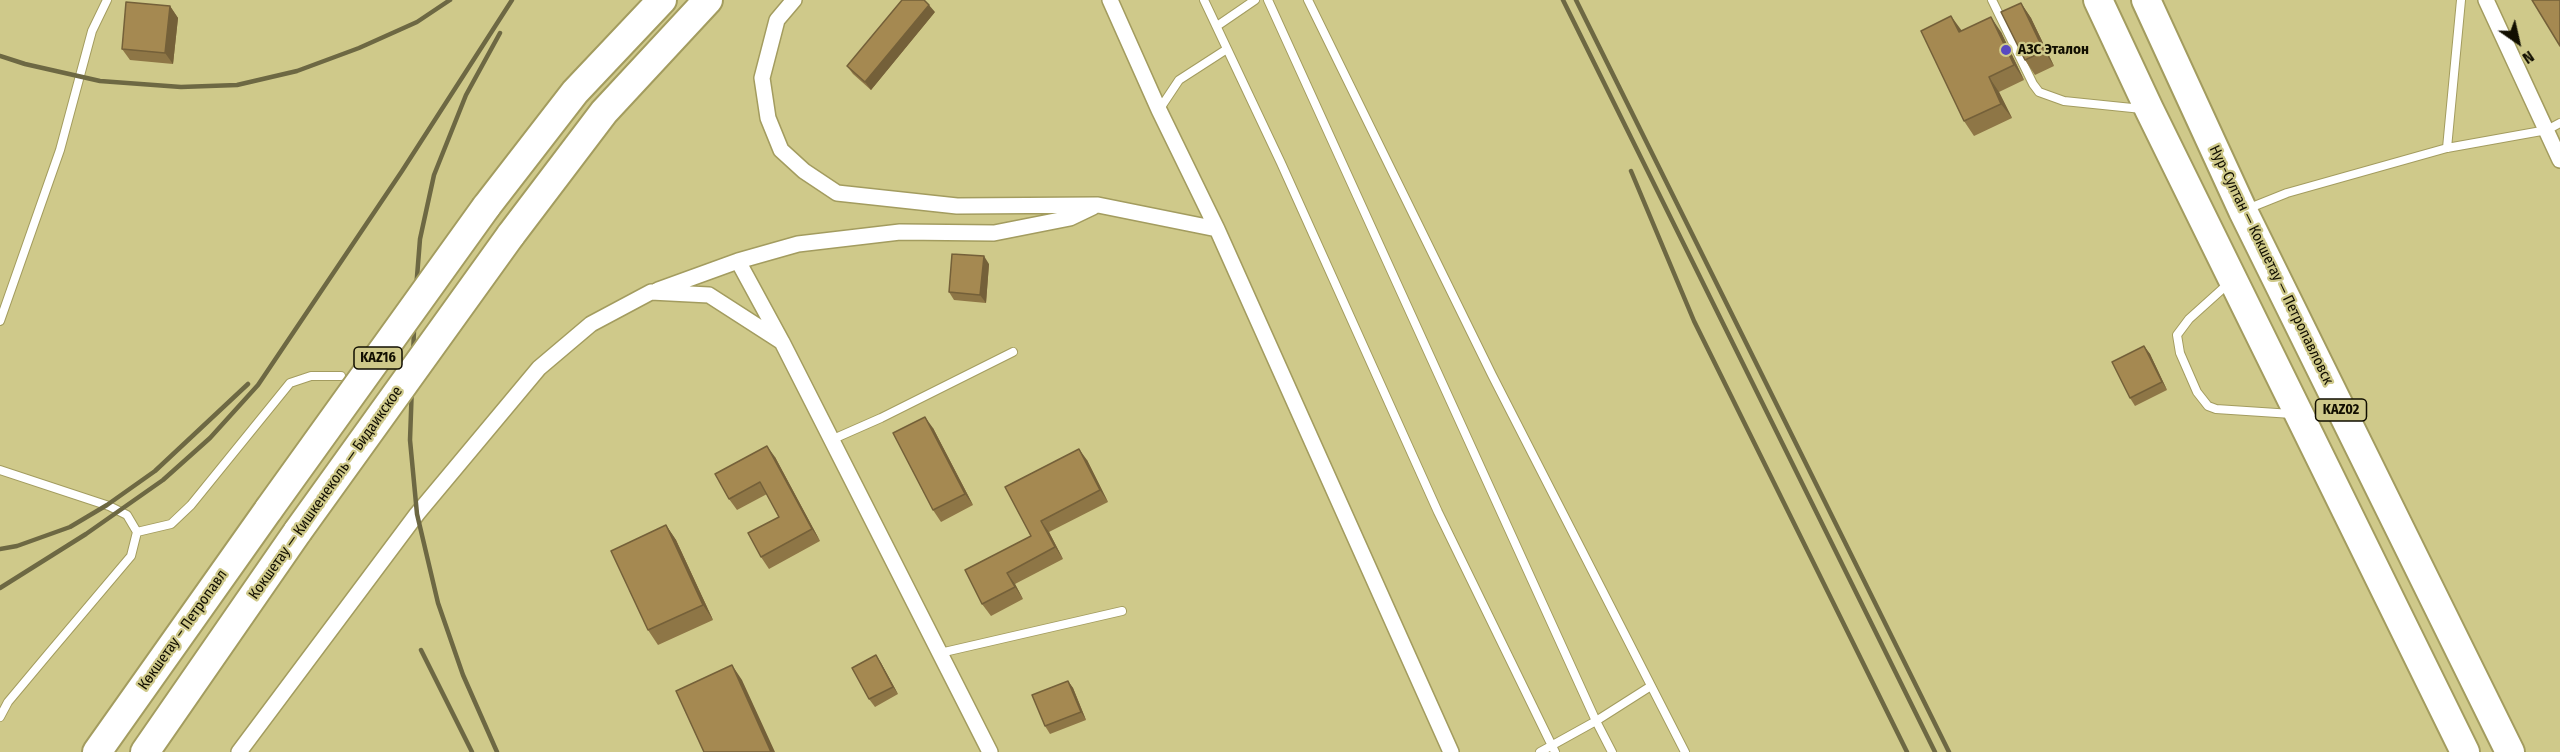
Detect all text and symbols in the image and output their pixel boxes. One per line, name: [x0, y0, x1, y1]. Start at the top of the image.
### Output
north arrow: [2488, 12, 2548, 72]
place label: АЗС Эталон: [2018, 41, 2089, 59]
marker: АЗС Эталон: [1999, 43, 2013, 57]
text: N: [2519, 47, 2538, 68]
street label: Нур-Султан — Кокшетау — Петропавловск: [2205, 142, 2337, 388]
road number: KAZ16: [354, 347, 402, 369]
street label: Кокшетау — Кишкенеколь — Бидаикское: [245, 383, 407, 603]
road number: KАZ02: [2316, 399, 2366, 421]
street label: Көкшетау – Петропавл: [135, 566, 231, 694]

